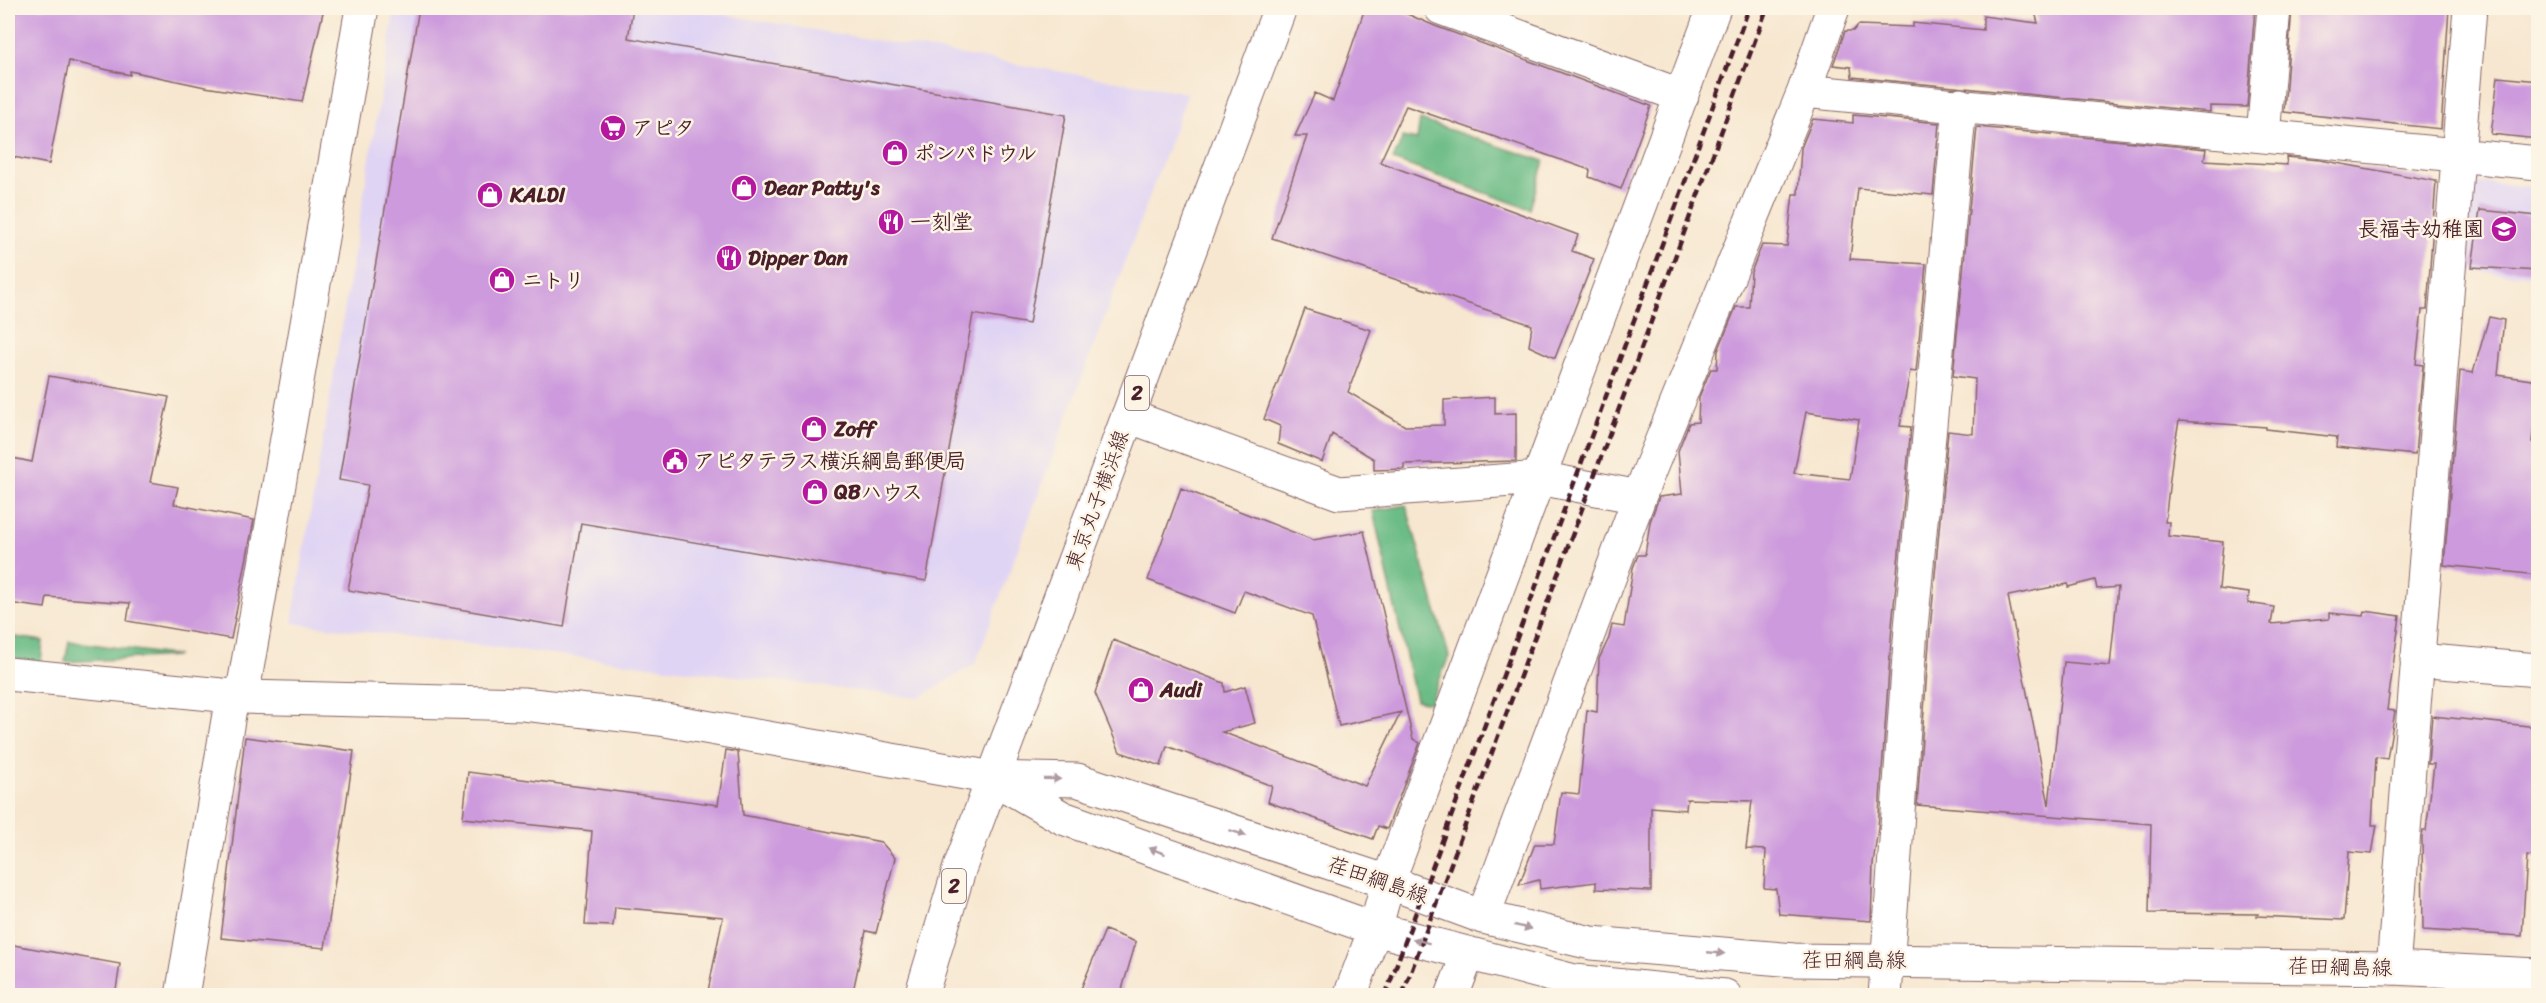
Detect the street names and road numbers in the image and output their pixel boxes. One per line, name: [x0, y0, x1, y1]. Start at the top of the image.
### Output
road number: 2: [1125, 376, 1149, 410]
street label: 東京丸子横浜線: [1054, 424, 1140, 576]
street label: 荏田綱島線: [1322, 845, 1434, 915]
road number: 2: [942, 869, 966, 903]
street label: 荏田綱島線: [1802, 941, 1907, 979]
street label: 荏田綱島線: [2287, 947, 2393, 987]

